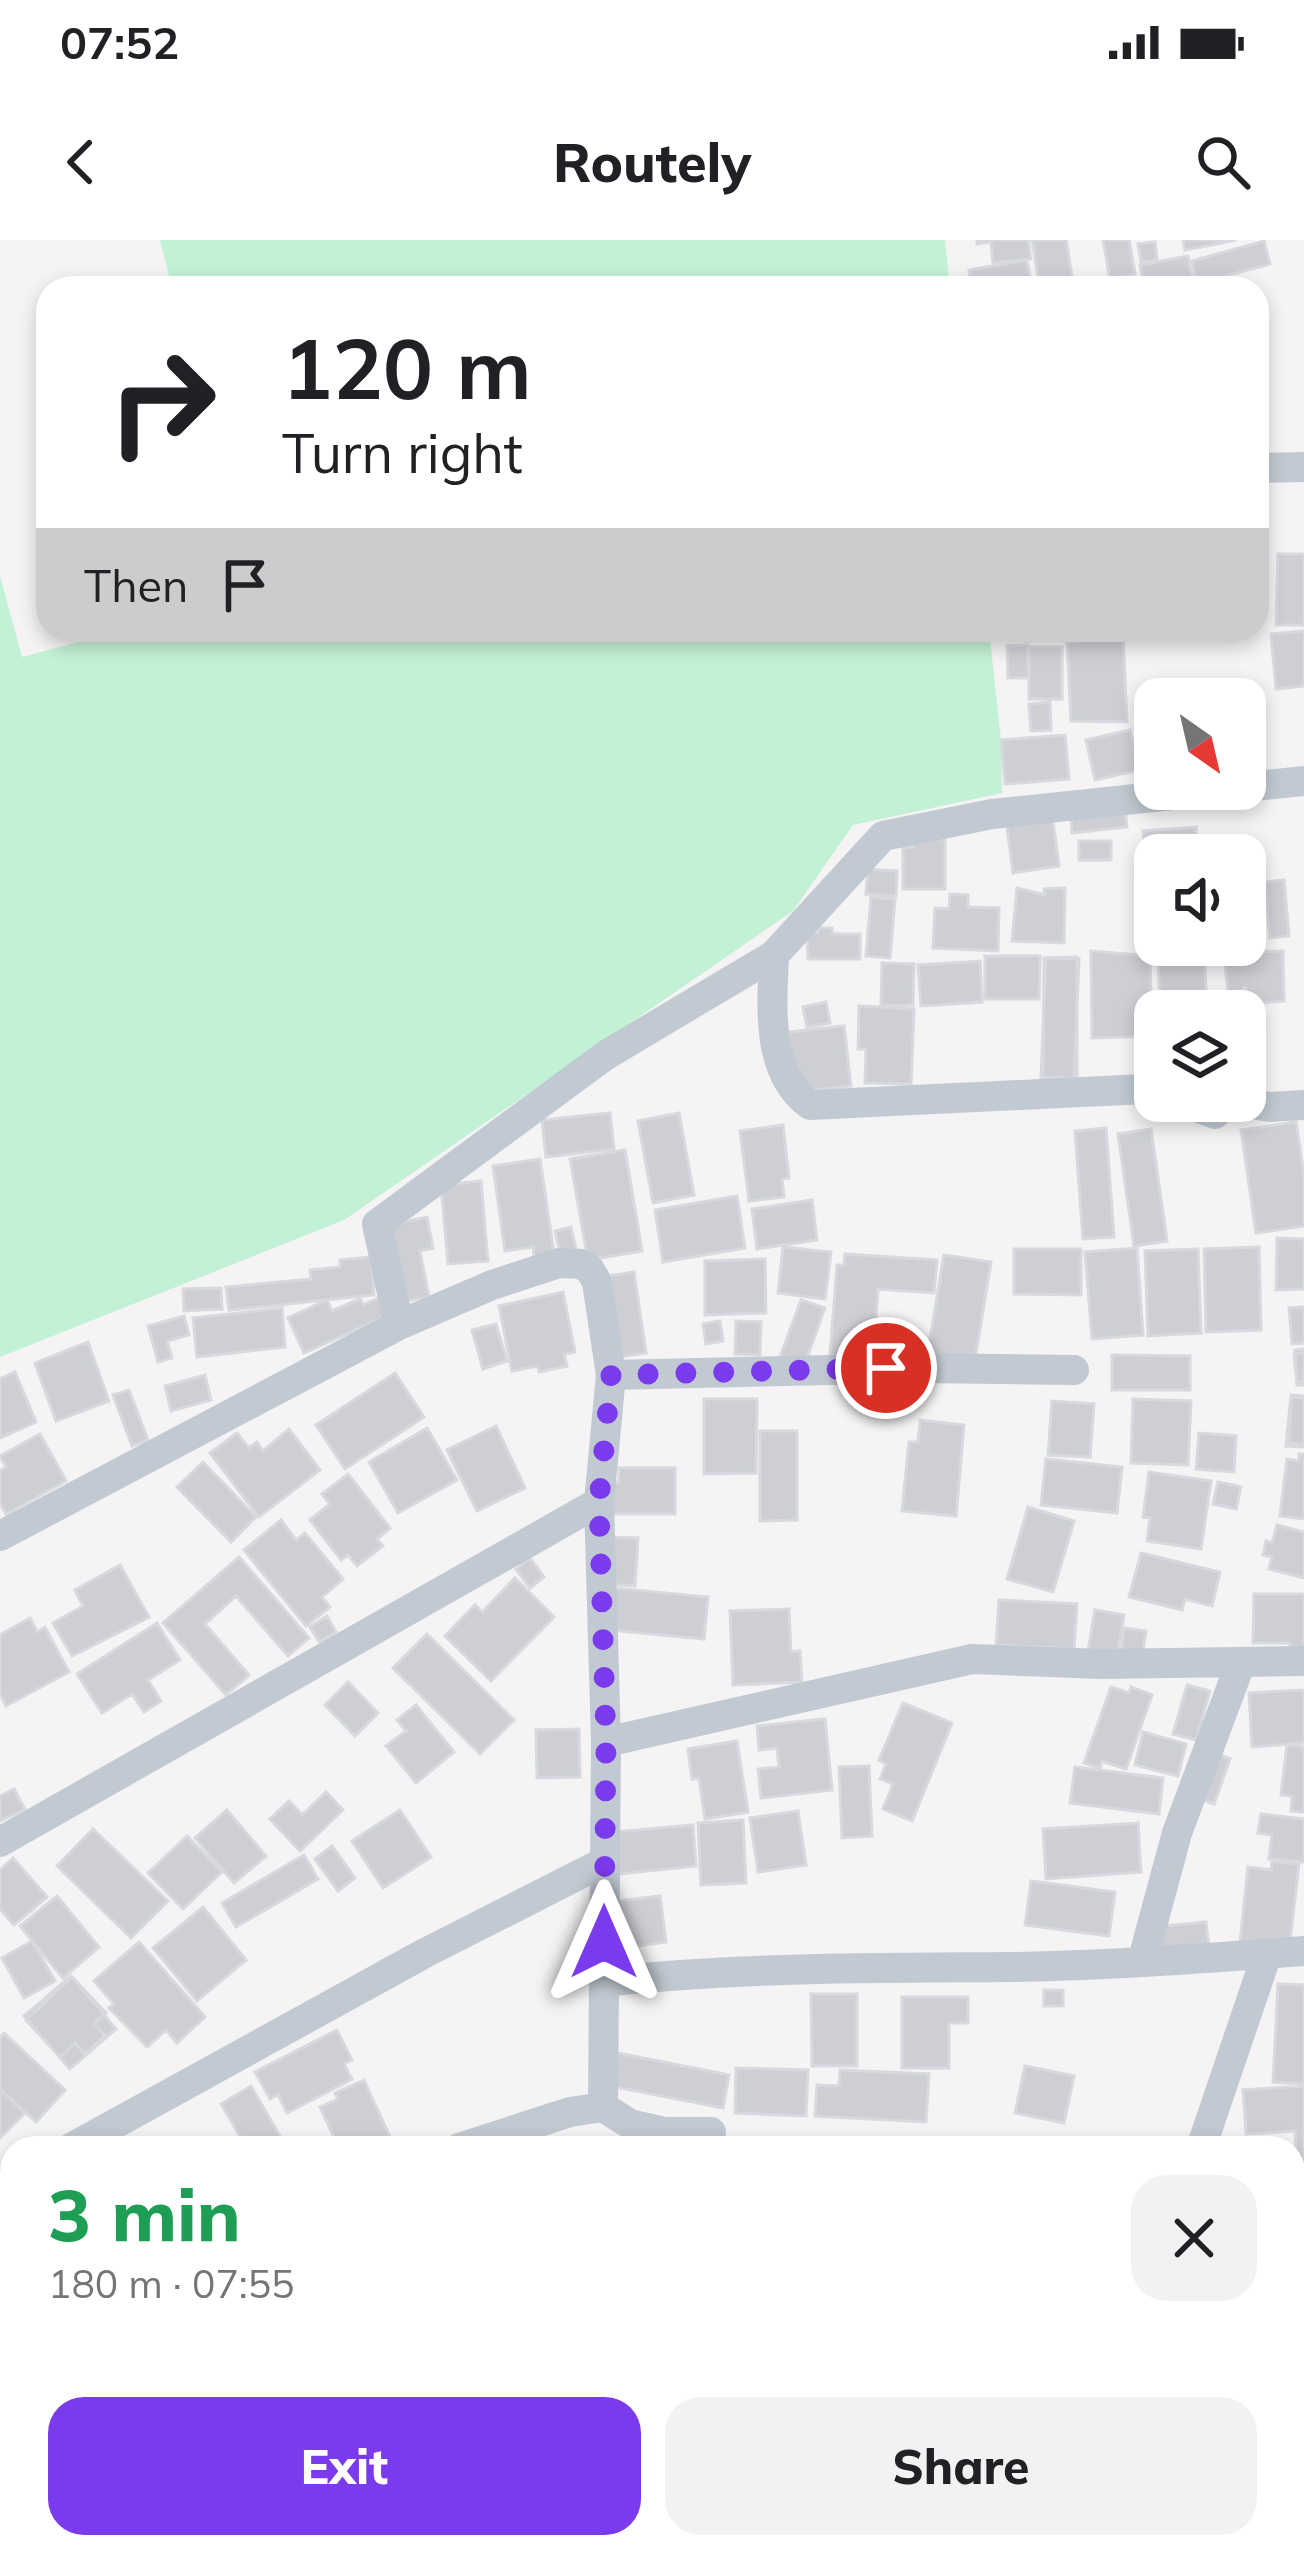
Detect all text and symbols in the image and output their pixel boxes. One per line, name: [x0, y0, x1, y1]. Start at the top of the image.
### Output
text: 07:52: [60, 14, 179, 70]
text: Routely: [553, 128, 751, 196]
icon: back: [48, 129, 114, 195]
icon: search: [1190, 129, 1256, 195]
text: 120 m: [282, 315, 532, 420]
icon: right: [84, 324, 240, 480]
text: Turn right: [282, 419, 523, 487]
icon: arrive: [212, 552, 278, 618]
text: Then: [84, 557, 188, 613]
north arrow: [1134, 678, 1266, 810]
map controls: [1134, 678, 1266, 1122]
button: sound: [1134, 834, 1266, 966]
button: layers: [1134, 990, 1266, 1122]
pin: [835, 1317, 937, 1419]
icon: arrive: [853, 1335, 919, 1401]
position arrow: [541, 1879, 667, 2005]
text: 3 min: [48, 2169, 241, 2259]
button: close: [1131, 2175, 1257, 2301]
text: 180 m · 07:55: [48, 2259, 294, 2308]
button: Exit: [48, 2397, 641, 2535]
button: Share: [665, 2397, 1257, 2535]

